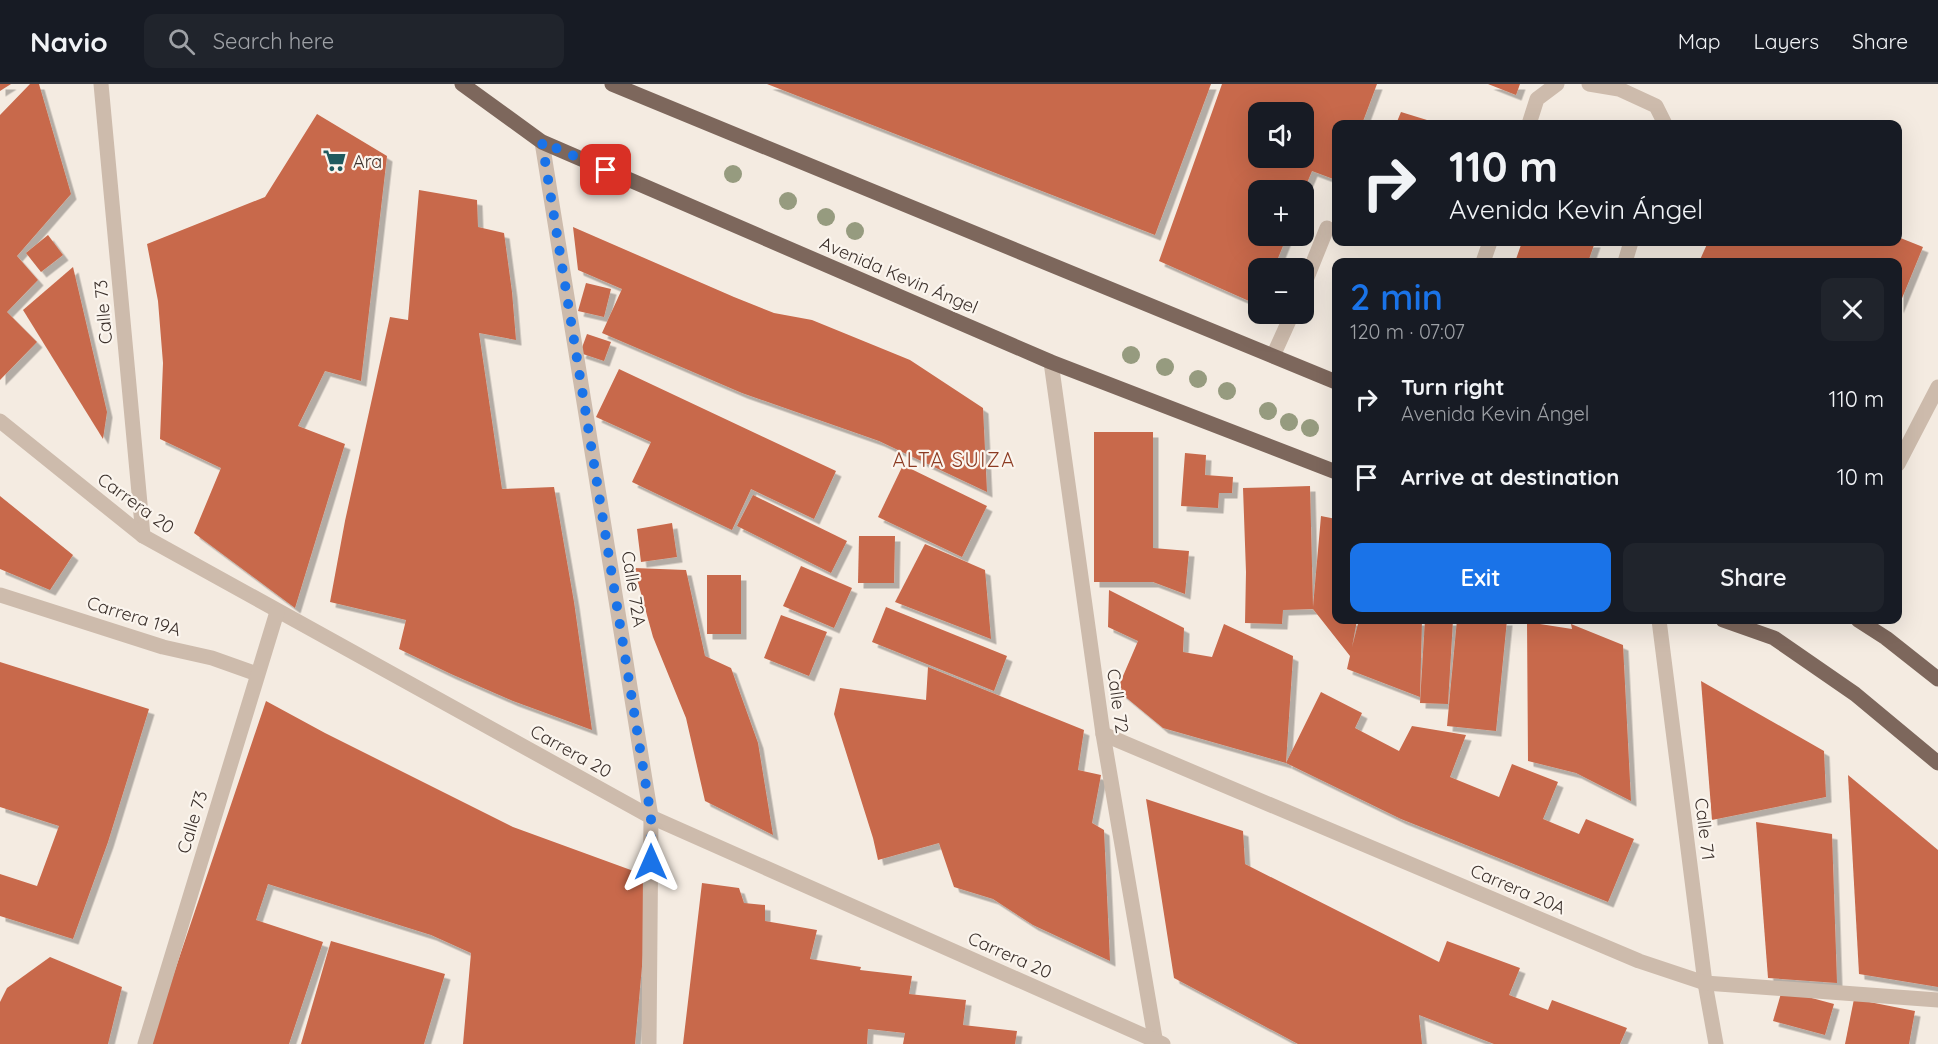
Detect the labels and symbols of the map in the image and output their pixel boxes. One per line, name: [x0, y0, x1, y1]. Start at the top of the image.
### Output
pin: [580, 144, 631, 195]
supermarket icon: Ara: [322, 148, 348, 174]
place label: Ara: [353, 150, 382, 173]
street label: Avenida Kevin Ángel: [816, 231, 982, 319]
street label: Calle 73: [89, 279, 117, 345]
district label: ALTA SUIZA: [892, 447, 1016, 472]
street label: Carrera 20: [93, 467, 179, 539]
street label: Calle 72A: [617, 549, 651, 629]
street label: Carrera 19A: [84, 591, 184, 641]
street label: Calle 72: [1102, 667, 1134, 735]
street label: Carrera 20: [526, 719, 616, 783]
street label: Calle 73: [172, 788, 212, 856]
street label: Calle 71: [1690, 797, 1720, 861]
position arrow: [619, 830, 683, 894]
street label: Carrera 20A: [1467, 859, 1569, 919]
street label: Carrera 20: [964, 926, 1056, 984]

